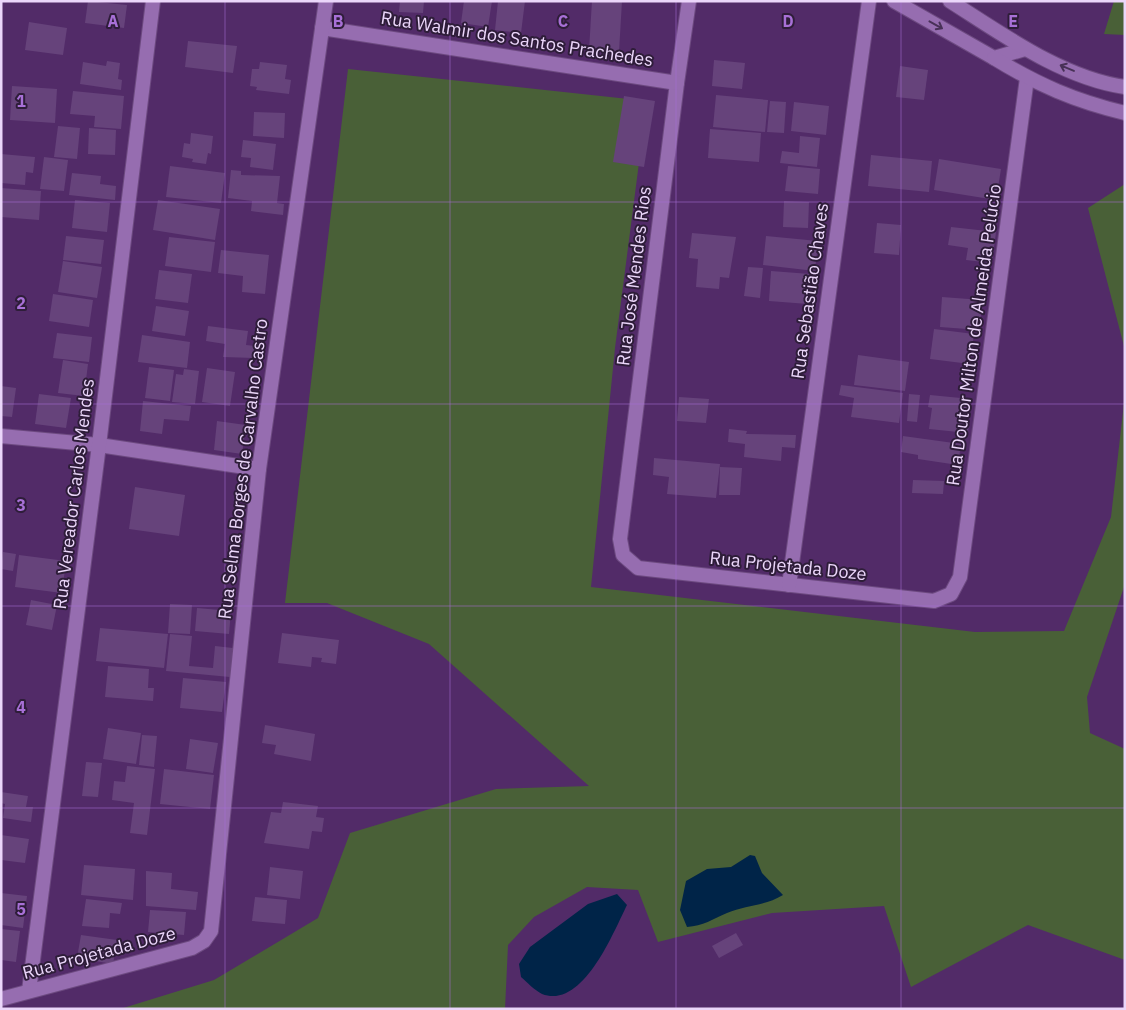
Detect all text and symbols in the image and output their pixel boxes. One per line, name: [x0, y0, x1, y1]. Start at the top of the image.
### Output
street label: Rua Walmir dos Santos Prachedes: [379, 6, 655, 71]
text: A: [108, 11, 119, 31]
text: B: [333, 11, 344, 31]
text: C: [558, 11, 568, 31]
text: D: [782, 11, 794, 31]
text: E: [1008, 11, 1018, 31]
one-way arrow: [928, 21, 943, 31]
one-way arrow: [1060, 62, 1075, 72]
text: 1: [16, 91, 26, 111]
street label: Rua Doutor Milton de Almeida Pelúcio: [941, 183, 1006, 487]
street label: Rua José Mendes Rios: [611, 185, 656, 367]
street label: Rua Sebastião Chaves: [786, 201, 833, 380]
text: 2: [16, 293, 26, 313]
street label: Rua Selma Borges de Carvalho Castro: [213, 317, 272, 621]
street label: Rua Vereador Carlos Mendes: [48, 377, 99, 611]
text: 3: [16, 495, 26, 515]
street label: Rua Projetada Doze: [708, 546, 868, 585]
text: 4: [16, 697, 26, 717]
text: 5: [16, 899, 26, 919]
street label: Rua Projetada Doze: [20, 921, 178, 984]

